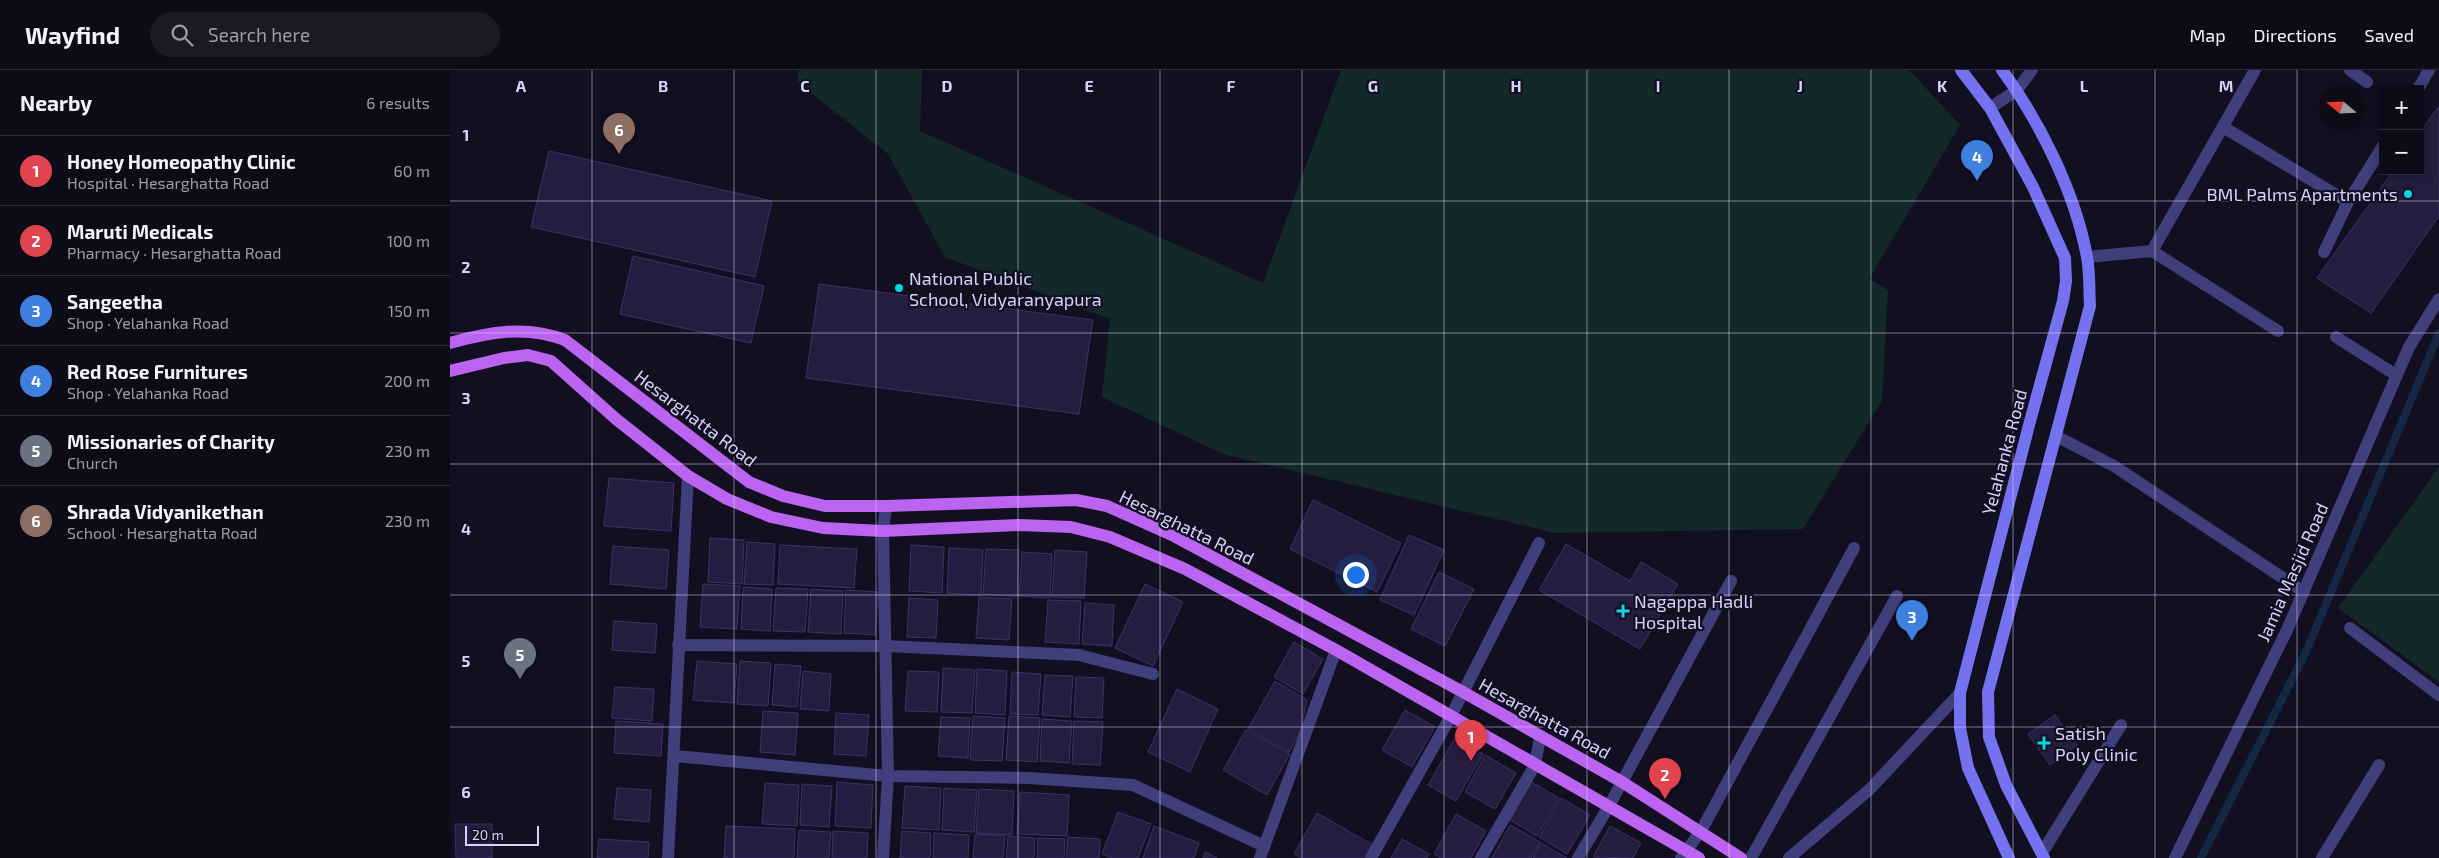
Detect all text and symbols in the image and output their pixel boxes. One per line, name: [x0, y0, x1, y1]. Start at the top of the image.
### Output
search box: [150, 12, 500, 57]
text: Wayfind: [25, 20, 120, 49]
icon: search: [168, 21, 196, 49]
text: Search here: [208, 23, 310, 46]
text: Map: [2189, 24, 2226, 46]
text: Directions: [2254, 24, 2337, 46]
text: Saved: [2365, 24, 2414, 46]
text: A: [516, 76, 527, 95]
text: B: [658, 76, 668, 95]
text: C: [800, 76, 810, 95]
text: D: [942, 76, 953, 95]
text: E: [1084, 76, 1094, 95]
text: F: [1227, 76, 1236, 95]
text: G: [1368, 76, 1378, 95]
text: H: [1510, 76, 1522, 95]
text: I: [1656, 76, 1660, 95]
text: J: [1797, 76, 1803, 95]
text: K: [1937, 76, 1948, 95]
text: L: [2080, 76, 2089, 95]
text: M: [2219, 76, 2233, 95]
north arrow: [2319, 85, 2364, 130]
map controls: [2379, 85, 2424, 175]
button: +: [2379, 85, 2424, 130]
text: Nearby: [20, 90, 92, 115]
text: 6 results: [366, 93, 430, 112]
pin: 6: [603, 113, 635, 154]
text: 1: [463, 125, 469, 144]
button: −: [2379, 130, 2424, 175]
pin: 4: [1961, 140, 1993, 181]
text: Honey Homeopathy Clinic: [67, 150, 296, 173]
text: 1: [33, 161, 39, 180]
text: 60 m: [394, 161, 430, 180]
text: Hospital · Hesarghatta Road: [67, 173, 269, 192]
place label: BML Palms Apartments: [2206, 183, 2398, 205]
marker: BML Palms Apartments: [2402, 188, 2414, 200]
text: Maruti Medicals: [67, 220, 213, 243]
text: 2: [31, 231, 41, 250]
text: 100 m: [387, 231, 430, 250]
text: Pharmacy · Hesarghatta Road: [67, 243, 282, 262]
text: 2: [461, 257, 471, 276]
place label: National Public School, Vidyaranyapura: [909, 267, 1102, 310]
marker: National Public School, Vidyaranyapura: [893, 282, 905, 294]
text: Sangeetha: [67, 290, 163, 313]
text: 3: [31, 301, 41, 320]
text: 150 m: [388, 301, 430, 320]
text: Shop · Yelahanka Road: [67, 313, 229, 332]
text: Red Rose Furnitures: [67, 360, 248, 383]
street label: Hesarghatta Road: [631, 365, 761, 471]
text: 4: [31, 371, 41, 390]
text: 200 m: [384, 371, 430, 390]
text: Shop · Yelahanka Road: [67, 383, 229, 402]
street label: Yelahanka Road: [1977, 387, 2031, 517]
text: 3: [461, 388, 471, 407]
text: Missionaries of Charity: [67, 430, 275, 453]
text: 5: [32, 441, 40, 460]
text: 230 m: [385, 441, 430, 460]
text: Church: [67, 453, 118, 472]
street label: Hesarghatta Road: [1116, 485, 1258, 569]
street label: Jamia Masjid Road: [2252, 499, 2332, 645]
text: Shrada Vidyanikethan: [67, 500, 264, 523]
text: 6: [31, 511, 41, 530]
text: 230 m: [385, 511, 430, 530]
text: 4: [461, 519, 471, 538]
text: School · Hesarghatta Road: [67, 523, 257, 542]
your location: [1343, 562, 1369, 588]
place label: Nagappa Hadli Hospital: [1634, 590, 1753, 633]
pin: 3: [1896, 600, 1928, 641]
marker: Nagappa Hadli Hospital: [1616, 604, 1630, 618]
pin: 5: [504, 638, 536, 679]
text: 5: [462, 651, 471, 670]
street label: Hesarghatta Road: [1475, 673, 1615, 763]
pin: 1: [1455, 720, 1487, 761]
place label: Satish Poly Clinic: [2055, 722, 2138, 765]
marker: Satish Poly Clinic: [2037, 736, 2051, 750]
pin: 2: [1649, 758, 1681, 799]
text: 6: [461, 782, 471, 801]
scale bar: [465, 823, 539, 846]
text: 20 m: [472, 826, 504, 843]

